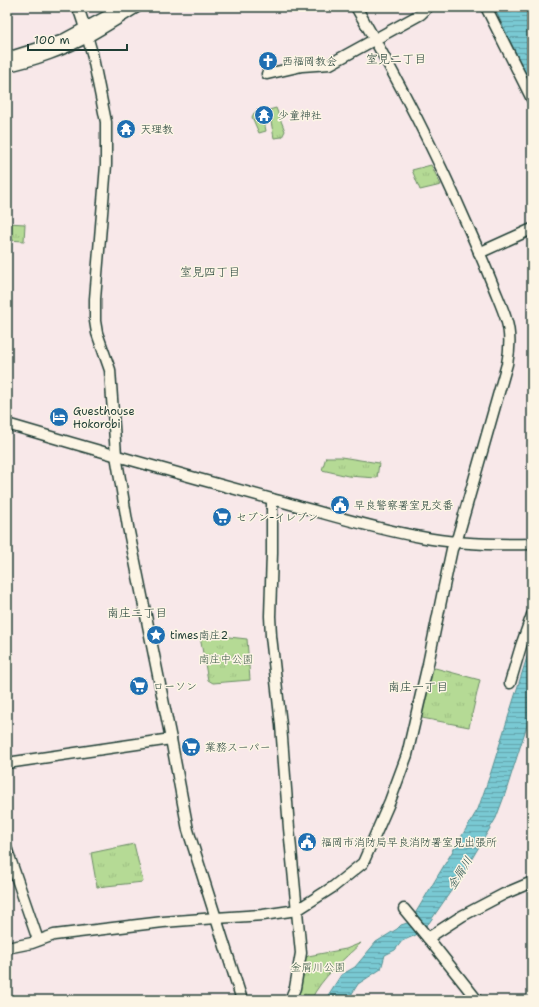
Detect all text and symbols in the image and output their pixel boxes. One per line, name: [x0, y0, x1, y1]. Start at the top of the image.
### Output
scale bar: [28, 26, 127, 52]
text: 100 m: [34, 32, 70, 48]
church icon: 西福岡教会: [257, 50, 279, 72]
district label: 室見二丁目: [366, 51, 426, 67]
place label: 西福岡教会: [282, 54, 337, 69]
temple icon: 少童神社: [253, 104, 275, 126]
place label: 少童神社: [278, 108, 322, 123]
temple icon: 天理教: [115, 118, 137, 140]
place label: 天理教: [140, 122, 173, 137]
district label: 室見四丁目: [180, 264, 240, 280]
place label: Guesthouse Hokorobi: [73, 404, 135, 432]
hotel icon: Guesthouse Hokorobi: [48, 406, 70, 428]
public building icon: 早良警察署室見交番: [329, 494, 351, 516]
place label: 早良警察署室見交番: [354, 498, 453, 513]
supermarket icon: セブン-イレブン: [211, 506, 233, 528]
place label: セブン-イレブン: [236, 510, 318, 525]
district label: 南庄二丁目: [107, 605, 167, 621]
place icon: times南庄2: [145, 624, 167, 646]
place label: times南庄2: [170, 628, 228, 643]
park label: 南庄中公園: [199, 652, 254, 667]
supermarket icon: ローソン: [128, 675, 150, 697]
place label: ローソン: [153, 679, 197, 694]
district label: 南庄一丁目: [388, 679, 448, 695]
supermarket icon: 業務スーパー: [180, 736, 202, 758]
place label: 業務スーパー: [205, 740, 271, 755]
public building icon: 福岡市消防局早良消防署室見出張所: [296, 831, 318, 853]
place label: 福岡市消防局早良消防署室見出張所: [321, 835, 497, 850]
water label: 金屑川: [444, 853, 476, 893]
park label: 金屑川公園: [291, 960, 346, 975]

